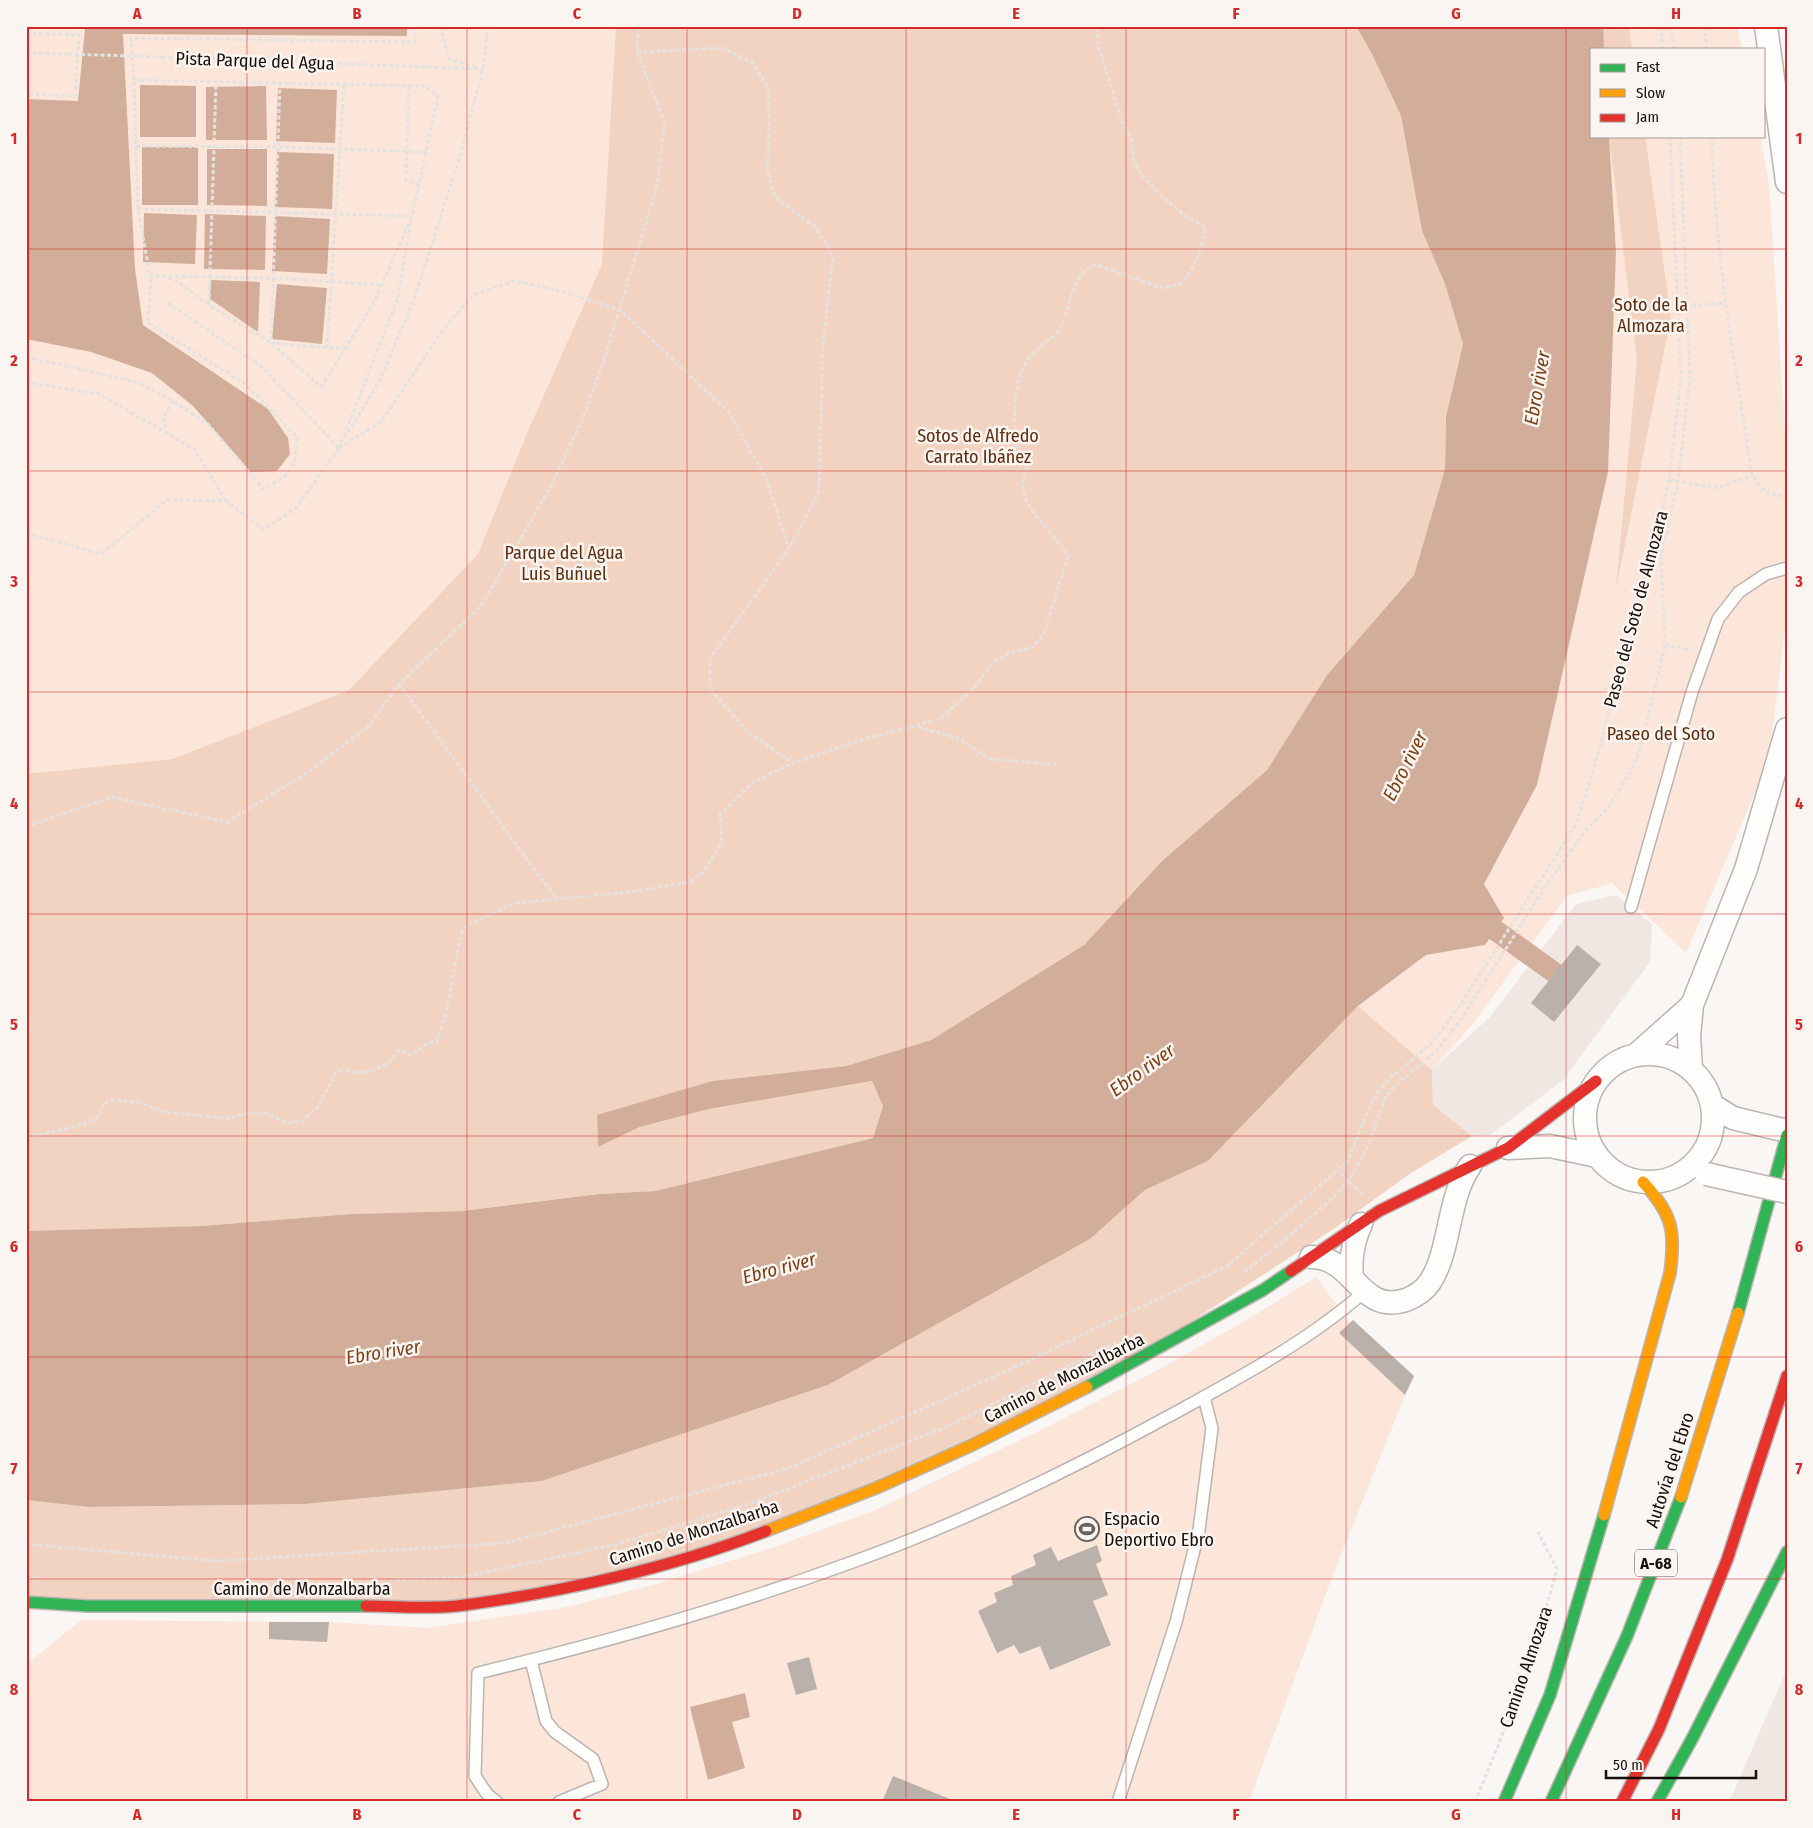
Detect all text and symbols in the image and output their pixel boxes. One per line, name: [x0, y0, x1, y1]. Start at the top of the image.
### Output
text: A: [132, 4, 142, 23]
text: B: [353, 4, 362, 23]
text: C: [573, 4, 582, 23]
text: D: [792, 4, 802, 23]
text: E: [1012, 4, 1020, 23]
text: F: [1232, 4, 1240, 23]
text: G: [1451, 4, 1461, 23]
text: H: [1671, 4, 1681, 23]
street label: Pista Parque del Agua: [175, 47, 335, 75]
legend: [1590, 48, 1766, 138]
text: Fast: [1636, 58, 1660, 76]
text: Slow: [1636, 84, 1665, 102]
text: Jam: [1636, 108, 1659, 126]
text: 1: [11, 129, 17, 148]
text: 1: [1796, 129, 1802, 148]
park label: Soto de la Almozara: [1614, 294, 1688, 337]
water label: Ebro river: [1519, 348, 1555, 427]
text: 2: [9, 351, 18, 370]
text: 2: [1794, 351, 1803, 370]
park label: Sotos de Alfredo Carrato Ibáñez: [917, 425, 1039, 468]
street label: Paseo del Soto de Almozara: [1599, 508, 1673, 710]
park label: Parque del Agua Luis Buñuel: [505, 542, 624, 585]
text: 3: [9, 572, 18, 591]
text: 3: [1794, 572, 1803, 591]
park label: Paseo del Soto: [1607, 723, 1715, 745]
water label: Ebro river: [1378, 726, 1433, 805]
text: 4: [10, 794, 18, 813]
text: 4: [1795, 794, 1803, 813]
text: 5: [10, 1015, 18, 1034]
text: 5: [1795, 1015, 1803, 1034]
water label: Ebro river: [1105, 1038, 1180, 1101]
text: 6: [10, 1237, 18, 1256]
text: 6: [1795, 1237, 1803, 1256]
water label: Ebro river: [740, 1247, 819, 1289]
street label: Camino de Monzalbarba: [980, 1328, 1148, 1428]
water label: Ebro river: [344, 1335, 423, 1369]
street label: Autovía del Ebro: [1641, 1409, 1699, 1531]
text: 7: [11, 1459, 18, 1478]
text: 7: [1796, 1459, 1803, 1478]
street label: Camino de Monzalbarba: [606, 1495, 782, 1571]
place label: Espacio Deportivo Ebro: [1104, 1508, 1214, 1551]
sports icon: Espacio Deportivo Ebro: [1074, 1516, 1100, 1542]
road number: A-68: [1635, 1550, 1677, 1576]
street label: Camino de Monzalbarba: [214, 1578, 391, 1600]
street label: Camino Almozara: [1495, 1603, 1557, 1731]
text: 8: [10, 1680, 19, 1699]
text: 8: [1795, 1680, 1804, 1699]
scale bar: [1606, 1748, 1756, 1780]
text: 50 m: [1613, 1756, 1643, 1774]
text: A: [132, 1805, 142, 1824]
text: B: [353, 1805, 362, 1824]
text: C: [573, 1805, 582, 1824]
text: D: [792, 1805, 802, 1824]
text: E: [1012, 1805, 1020, 1824]
text: F: [1232, 1805, 1240, 1824]
text: G: [1451, 1805, 1461, 1824]
text: H: [1671, 1805, 1681, 1824]

